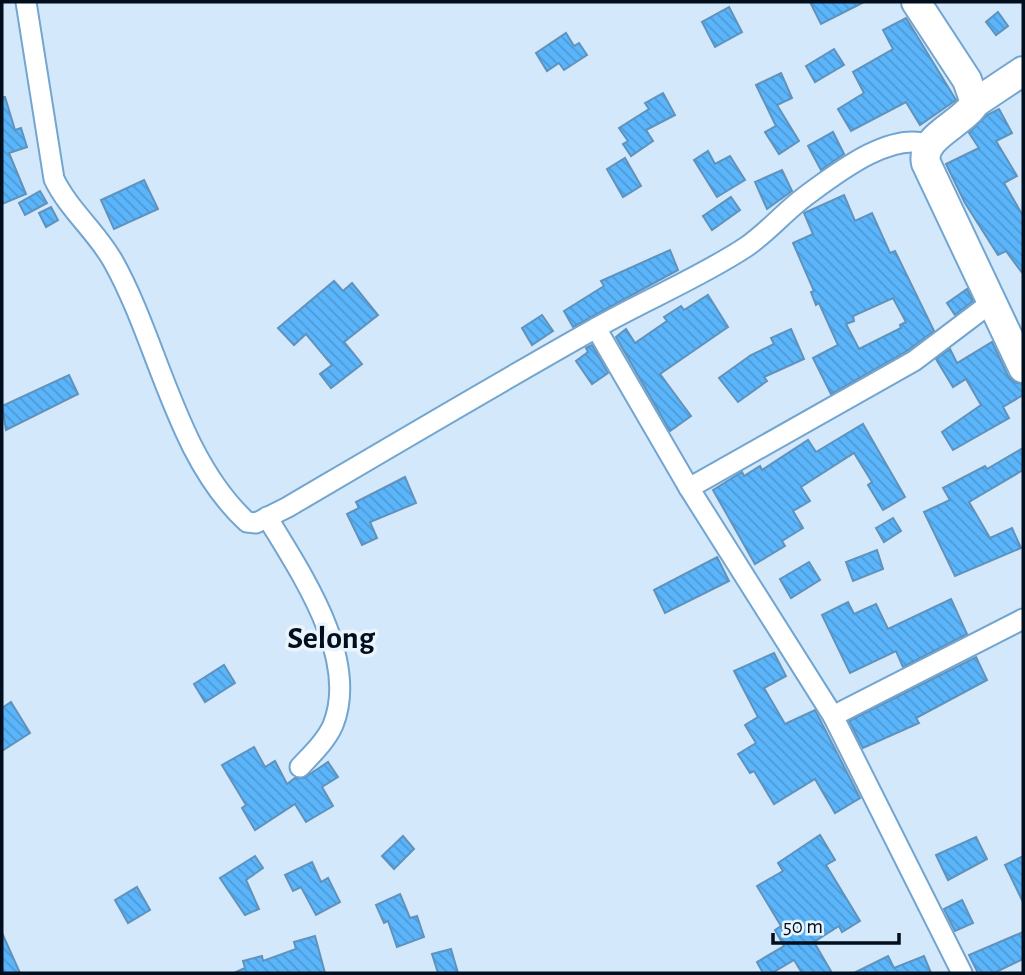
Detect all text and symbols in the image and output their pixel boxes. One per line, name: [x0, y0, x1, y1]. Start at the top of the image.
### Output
district label: Selong: [287, 622, 376, 654]
scale bar: [773, 902, 899, 946]
text: 50 m: [783, 916, 823, 937]

